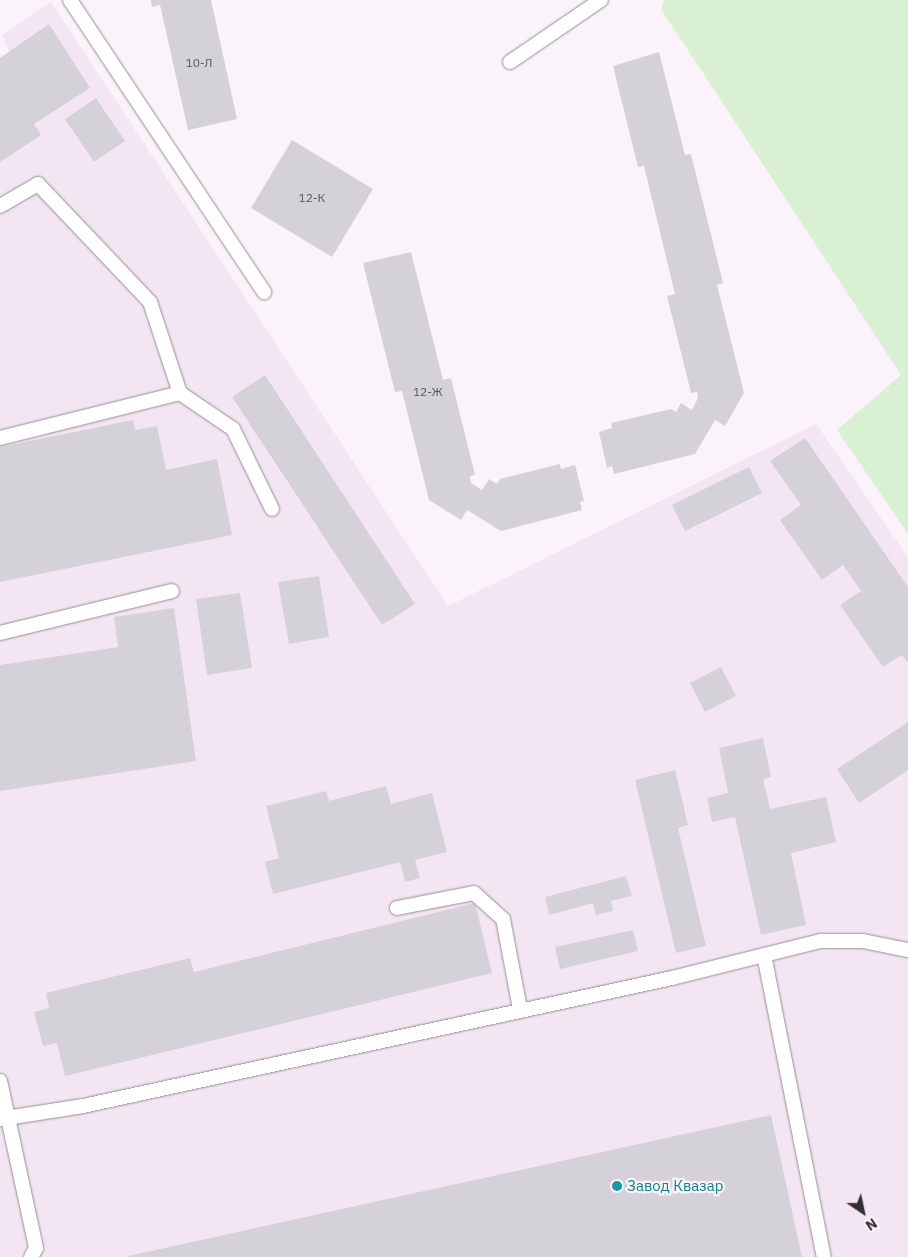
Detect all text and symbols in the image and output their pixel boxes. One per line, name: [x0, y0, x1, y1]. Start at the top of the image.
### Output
house number: 10-Л: [185, 56, 213, 70]
house number: 12-К: [298, 191, 326, 205]
house number: 12-Ж: [413, 385, 443, 399]
place label: Завод Квазар: [627, 1177, 723, 1195]
marker: Завод Квазар: [611, 1180, 623, 1192]
north arrow: [838, 1187, 888, 1237]
text: N: [862, 1214, 881, 1235]

